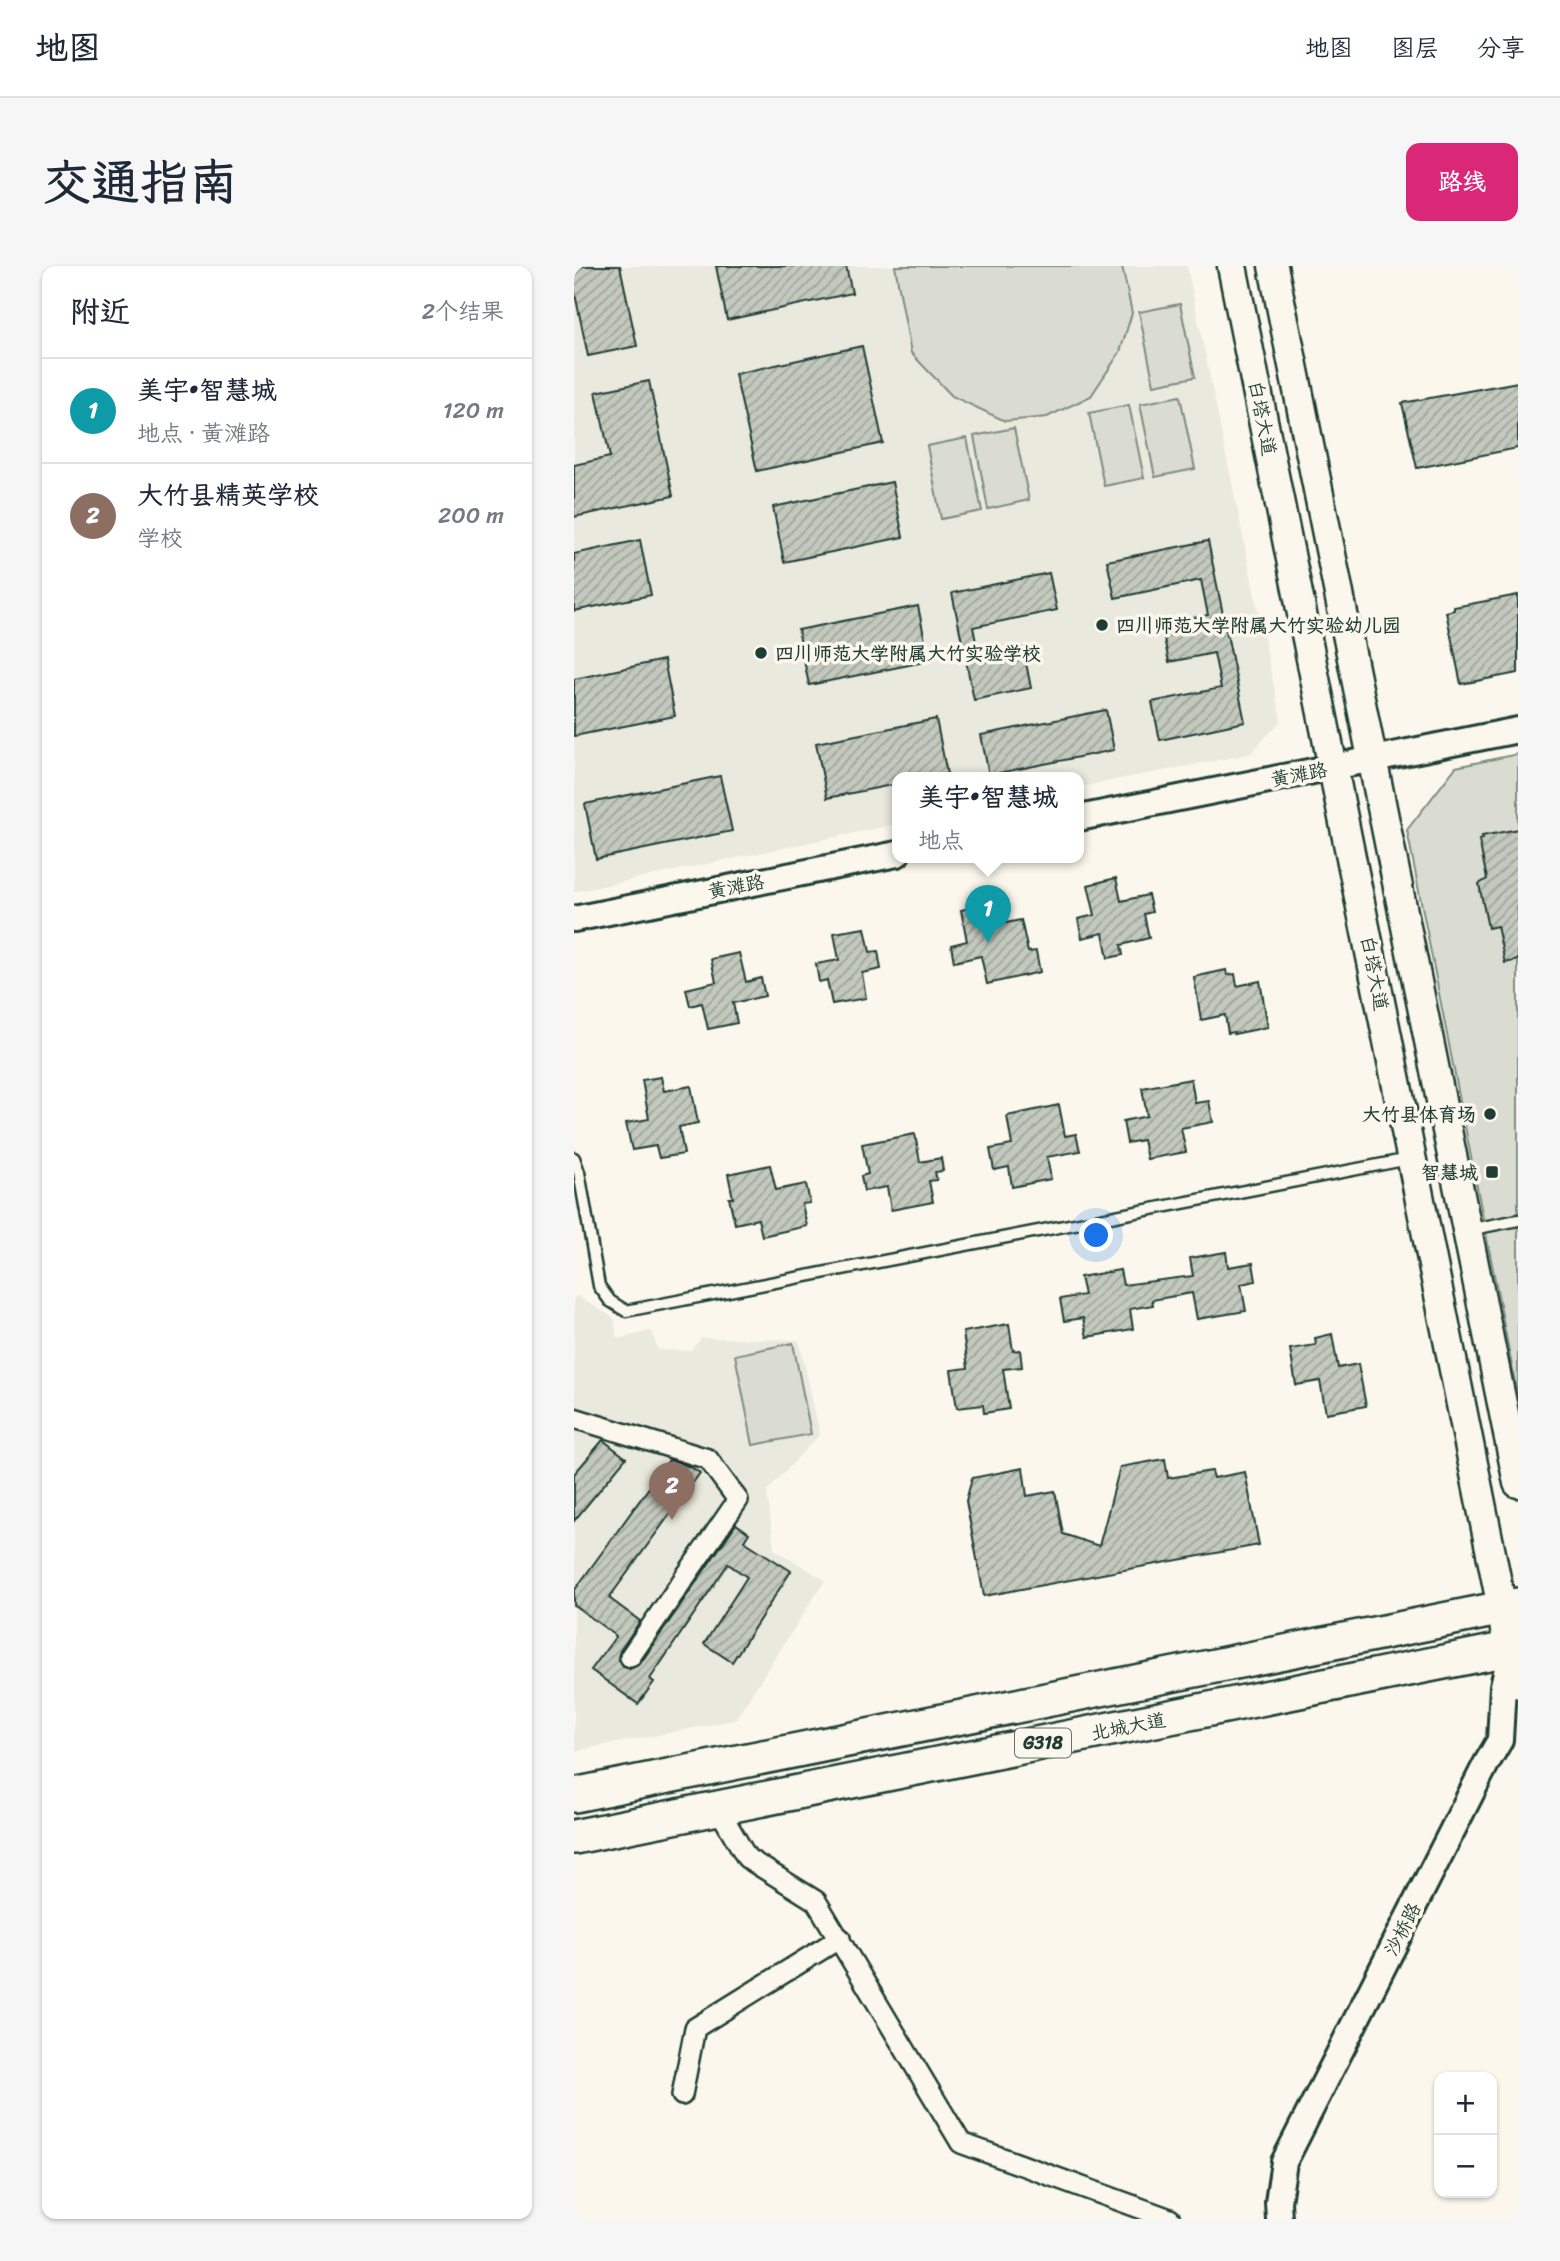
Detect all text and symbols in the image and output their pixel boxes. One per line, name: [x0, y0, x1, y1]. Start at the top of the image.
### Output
text: 地图: [35, 19, 101, 77]
text: 地图: [1305, 27, 1353, 69]
text: 图层: [1391, 27, 1439, 69]
text: 分享: [1477, 27, 1525, 69]
text: 交通指南: [42, 139, 238, 226]
button: 路线: [1406, 143, 1518, 221]
text: 附近: [70, 285, 130, 339]
text: 2个结果: [422, 291, 504, 332]
text: 美宇•智慧城: [137, 367, 277, 413]
street label: 白塔大道: [1239, 378, 1286, 459]
text: 1: [88, 390, 98, 431]
text: 120 m: [443, 390, 504, 431]
text: 地点 · 黄滩路: [137, 413, 270, 454]
text: 大竹县精英学校: [137, 472, 319, 518]
text: 2: [86, 495, 100, 536]
text: 200 m: [438, 495, 504, 536]
text: 学校: [137, 518, 183, 559]
place label: 四川师范大学附属大竹实验幼儿园: [1116, 609, 1401, 642]
marker: 四川师范大学附属大竹实验幼儿园: [1094, 617, 1110, 633]
place label: 四川师范大学附属大竹实验学校: [775, 637, 1041, 670]
marker: 四川师范大学附属大竹实验学校: [753, 645, 769, 661]
street label: 黄滩路: [1268, 753, 1330, 796]
popup: [892, 772, 1084, 863]
text: 美宇•智慧城: [918, 774, 1058, 820]
text: 地点: [918, 820, 964, 861]
street label: 黄滩路: [705, 865, 767, 908]
pin: 1: [965, 885, 1011, 943]
street label: 白塔大道: [1351, 933, 1398, 1014]
place label: 大竹县体育场: [1362, 1098, 1476, 1131]
marker: 大竹县体育场: [1482, 1106, 1498, 1122]
place label: 智慧城: [1421, 1156, 1478, 1189]
marker: 智慧城: [1484, 1164, 1500, 1180]
your location: [1079, 1218, 1113, 1252]
pin: 2: [649, 1462, 695, 1520]
street label: 北城大道: [1088, 1703, 1169, 1750]
road number: G318: [1015, 1728, 1071, 1758]
street label: 沙桥路: [1375, 1896, 1430, 1962]
map controls: [1434, 2072, 1497, 2198]
button: +: [1434, 2072, 1497, 2135]
button: −: [1434, 2135, 1497, 2198]

